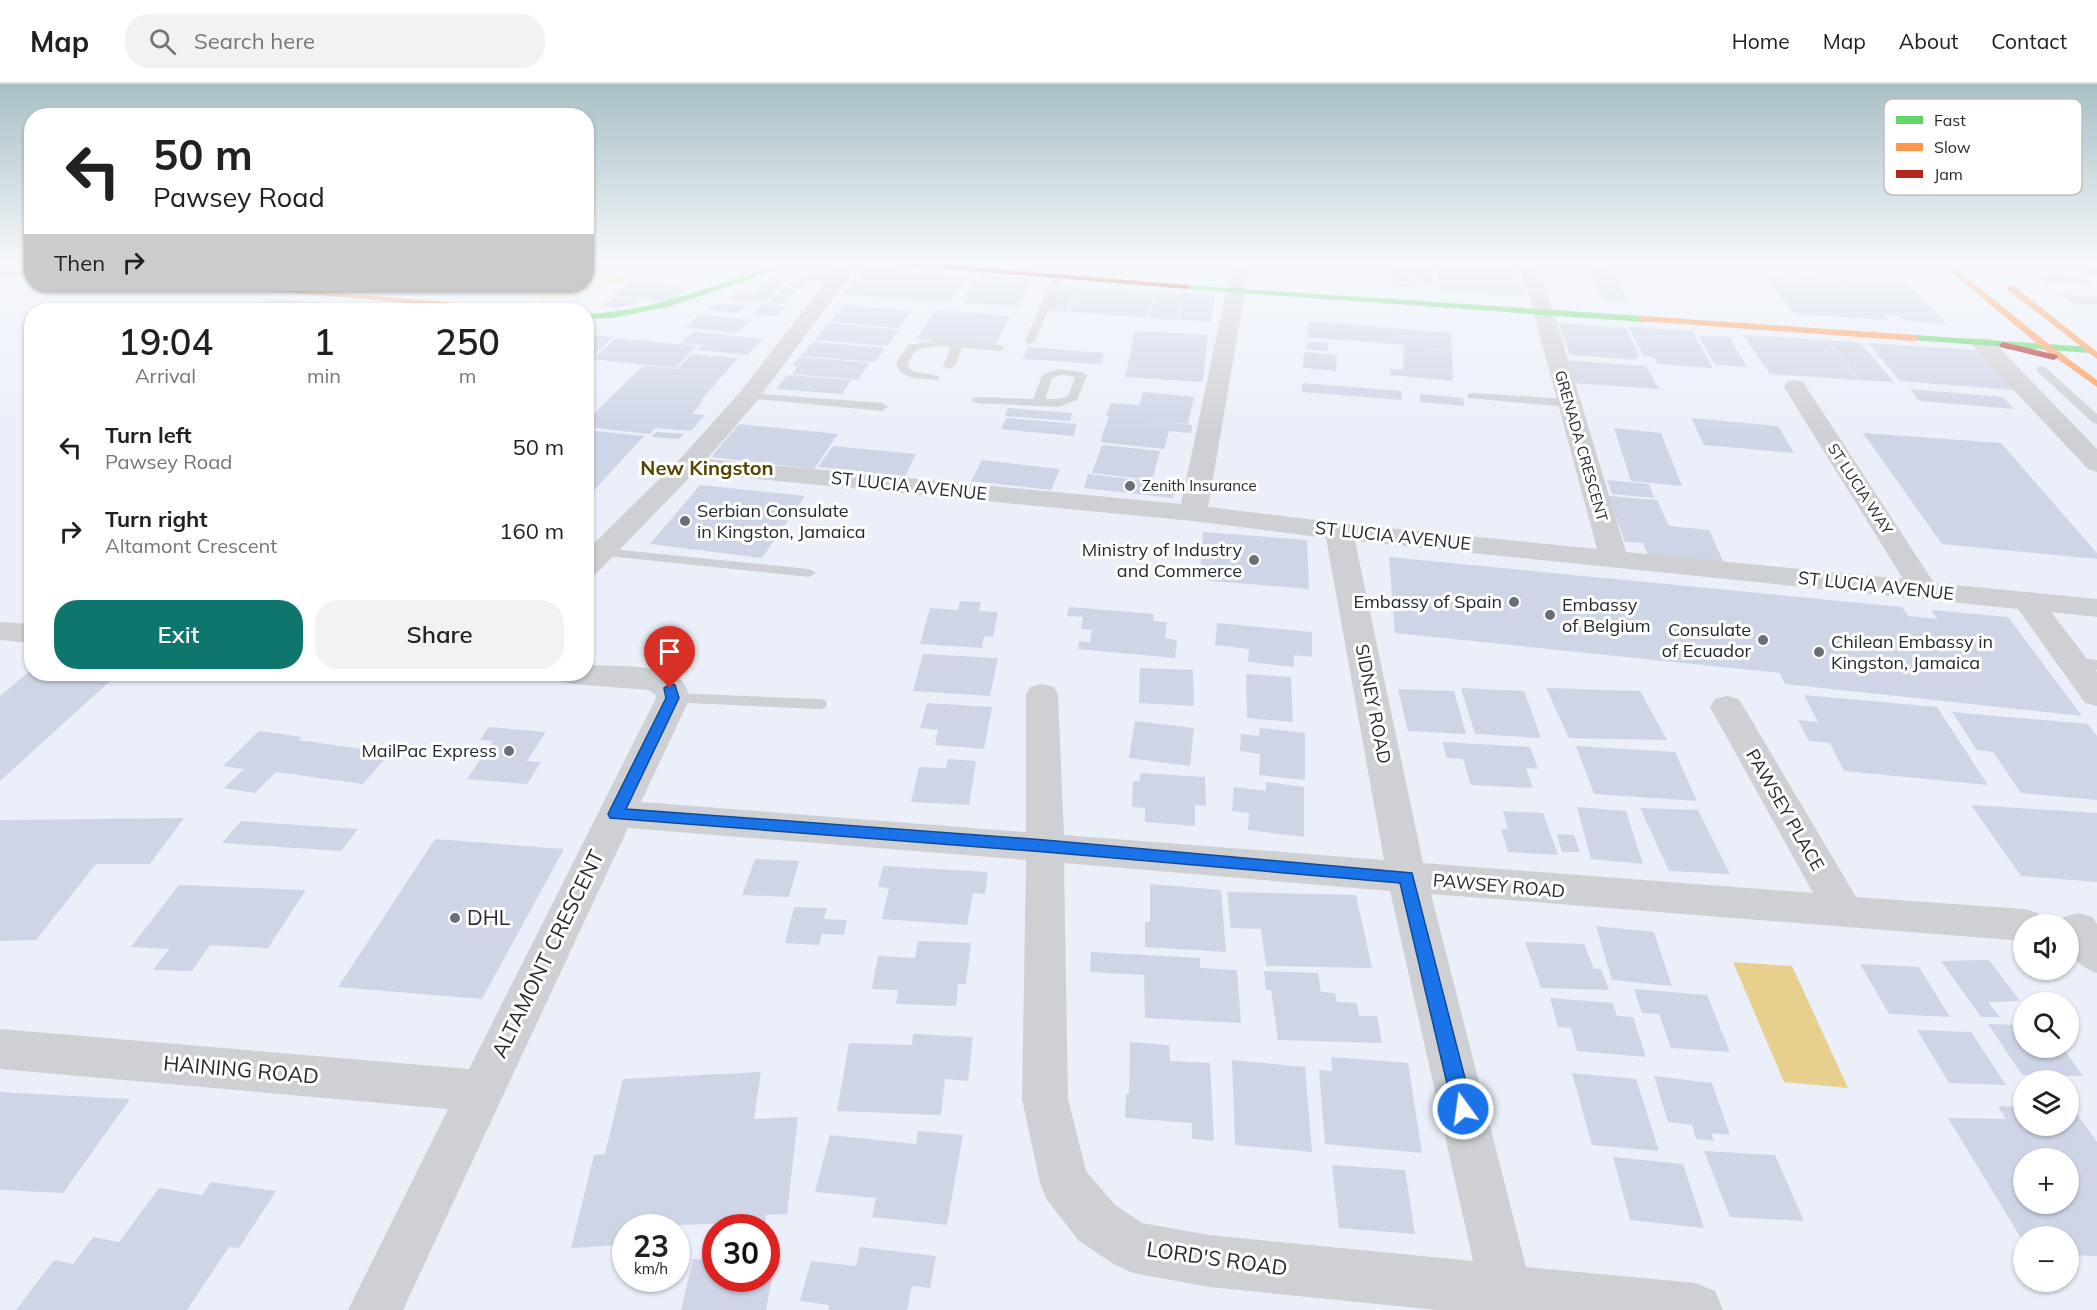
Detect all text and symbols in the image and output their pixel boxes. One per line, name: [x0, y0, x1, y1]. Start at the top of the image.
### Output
search box: [125, 14, 545, 68]
text: Map: [30, 24, 89, 59]
icon: search: [146, 25, 179, 58]
text: Search here: [194, 27, 315, 55]
text: Home: [1732, 28, 1790, 54]
text: Map: [1823, 28, 1866, 54]
text: About: [1899, 28, 1958, 54]
text: Contact: [1991, 28, 2067, 54]
legend: [1884, 99, 2082, 195]
text: Fast: [1934, 110, 1966, 130]
text: 50 m: [153, 128, 253, 181]
icon: left: [54, 132, 132, 210]
text: Slow: [1934, 137, 1971, 157]
text: Jam: [1934, 164, 1963, 184]
text: Pawsey Road: [153, 180, 325, 214]
icon: right: [117, 246, 150, 279]
text: Then: [54, 249, 105, 277]
text: 19:04: [118, 319, 213, 364]
text: 1: [313, 319, 335, 364]
text: 250: [435, 319, 500, 364]
text: Arrival: [135, 363, 196, 388]
text: min: [307, 363, 341, 388]
text: m: [459, 363, 476, 388]
street label: GRENADA CRESCENT: [1551, 368, 1612, 524]
text: Turn left: [105, 421, 192, 449]
icon: left: [54, 431, 87, 464]
text: 50 m: [513, 433, 564, 461]
street label: ST LUCIA WAY: [1824, 440, 1897, 539]
text: Pawsey Road: [105, 449, 232, 474]
district label: New Kingston: [640, 455, 774, 480]
street label: ST LUCIA AVENUE: [830, 466, 988, 505]
place label: Zenith Insurance: [1142, 476, 1257, 495]
marker: Zenith Insurance: [1123, 479, 1137, 493]
place label: Serbian Consulate in Kingston, Jamaica: [697, 499, 866, 543]
text: Turn right: [105, 505, 208, 533]
marker: Serbian Consulate in Kingston, Jamaica: [678, 514, 692, 528]
icon: right: [54, 515, 87, 548]
street label: ST LUCIA AVENUE: [1314, 516, 1472, 555]
text: 160 m: [499, 517, 564, 545]
text: Altamont Crescent: [105, 533, 277, 558]
place label: Ministry of Industry and Commerce: [1082, 538, 1242, 582]
marker: Ministry of Industry and Commerce: [1247, 553, 1261, 567]
street label: ST LUCIA AVENUE: [1797, 566, 1955, 605]
place label: Embassy of Spain: [1353, 590, 1502, 613]
place label: Embassy of Belgium: [1562, 593, 1651, 637]
marker: Embassy of Spain: [1507, 595, 1521, 609]
button: Exit: [54, 600, 303, 669]
button: Share: [315, 600, 564, 669]
marker: Embassy of Belgium: [1543, 608, 1557, 622]
place label: Consulate of Ecuador: [1662, 618, 1751, 662]
pin: [644, 626, 695, 688]
place label: Chilean Embassy in Kingston, Jamaica: [1831, 630, 1993, 674]
marker: Consulate of Ecuador: [1756, 633, 1770, 647]
icon: arrive: [653, 635, 686, 668]
street label: SIDNEY ROAD: [1351, 642, 1396, 766]
marker: Chilean Embassy in Kingston, Jamaica: [1812, 645, 1826, 659]
place label: MailPac Express: [361, 739, 497, 762]
marker: MailPac Express: [502, 744, 516, 758]
street label: PAWSEY PLACE: [1741, 745, 1830, 875]
street label: ALTAMONT CRESCENT: [485, 845, 609, 1062]
street label: PAWSEY ROAD: [1432, 868, 1566, 903]
place label: DHL: [467, 904, 511, 930]
marker: DHL: [448, 911, 462, 925]
map controls: [2013, 914, 2079, 1292]
button: sound: [2013, 914, 2079, 980]
button: search: [2013, 992, 2079, 1058]
street label: HAINING ROAD: [162, 1049, 320, 1089]
button: layers: [2013, 1070, 2079, 1136]
position arrow: [1431, 1077, 1495, 1141]
button: +: [2013, 1148, 2079, 1214]
speed limit sign: 30: [702, 1214, 780, 1292]
button: −: [2013, 1226, 2079, 1292]
text: 23: [633, 1227, 669, 1265]
street label: LORD'S ROAD: [1145, 1235, 1289, 1281]
text: km/h: [634, 1259, 668, 1278]

